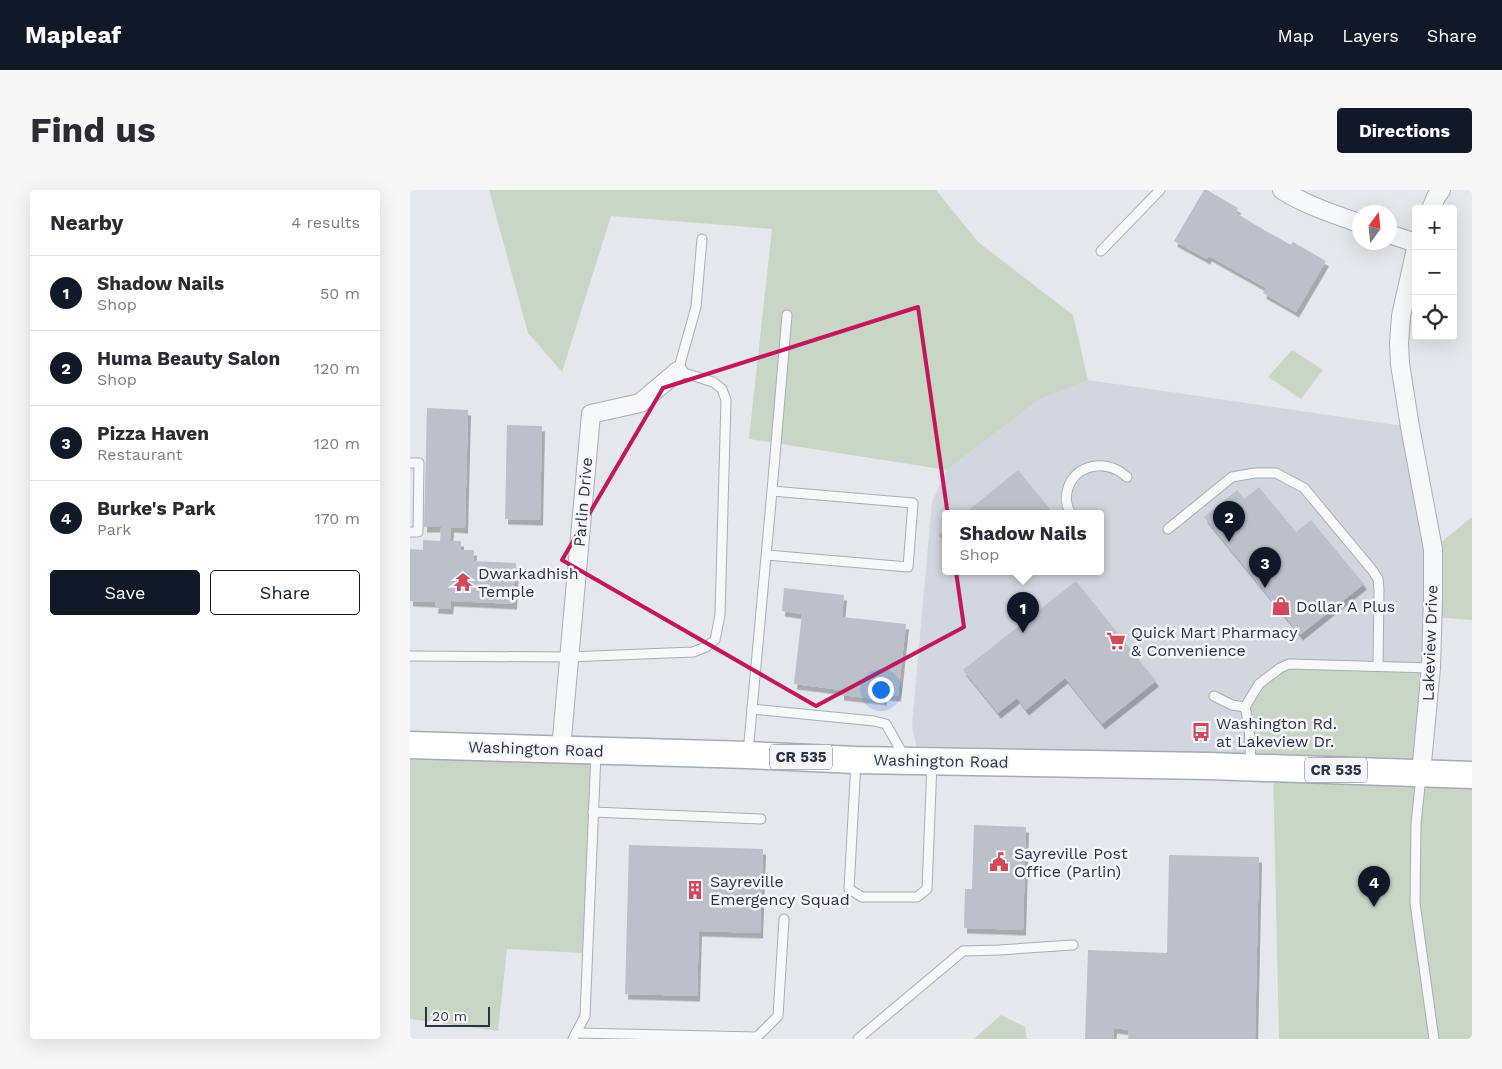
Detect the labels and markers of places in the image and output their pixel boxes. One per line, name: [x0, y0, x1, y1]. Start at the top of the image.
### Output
pin: 2: [1213, 501, 1245, 542]
pin: 3: [1249, 547, 1281, 588]
place label: Dwarkadhish Temple: [478, 564, 579, 601]
temple icon: Dwarkadhish Temple: [452, 571, 474, 593]
pin: 1: [1007, 592, 1039, 633]
shop icon: Dollar A Plus: [1270, 595, 1292, 617]
place label: Dollar A Plus: [1296, 597, 1395, 616]
place label: Quick Mart Pharmacy & Convenience: [1131, 623, 1298, 660]
supermarket icon: Quick Mart Pharmacy & Convenience: [1105, 630, 1127, 652]
place label: Washington Rd. at Lakeview Dr.: [1216, 714, 1337, 751]
bus stop icon: Washington Rd. at Lakeview Dr.: [1190, 721, 1212, 743]
place label: Sayreville Post Office (Parlin): [1014, 844, 1128, 881]
public building icon: Sayreville Post Office (Parlin): [988, 851, 1010, 873]
pin: 4: [1358, 866, 1390, 907]
place label: Sayreville Emergency Squad: [710, 872, 850, 909]
building icon: Sayreville Emergency Squad: [684, 879, 706, 901]

